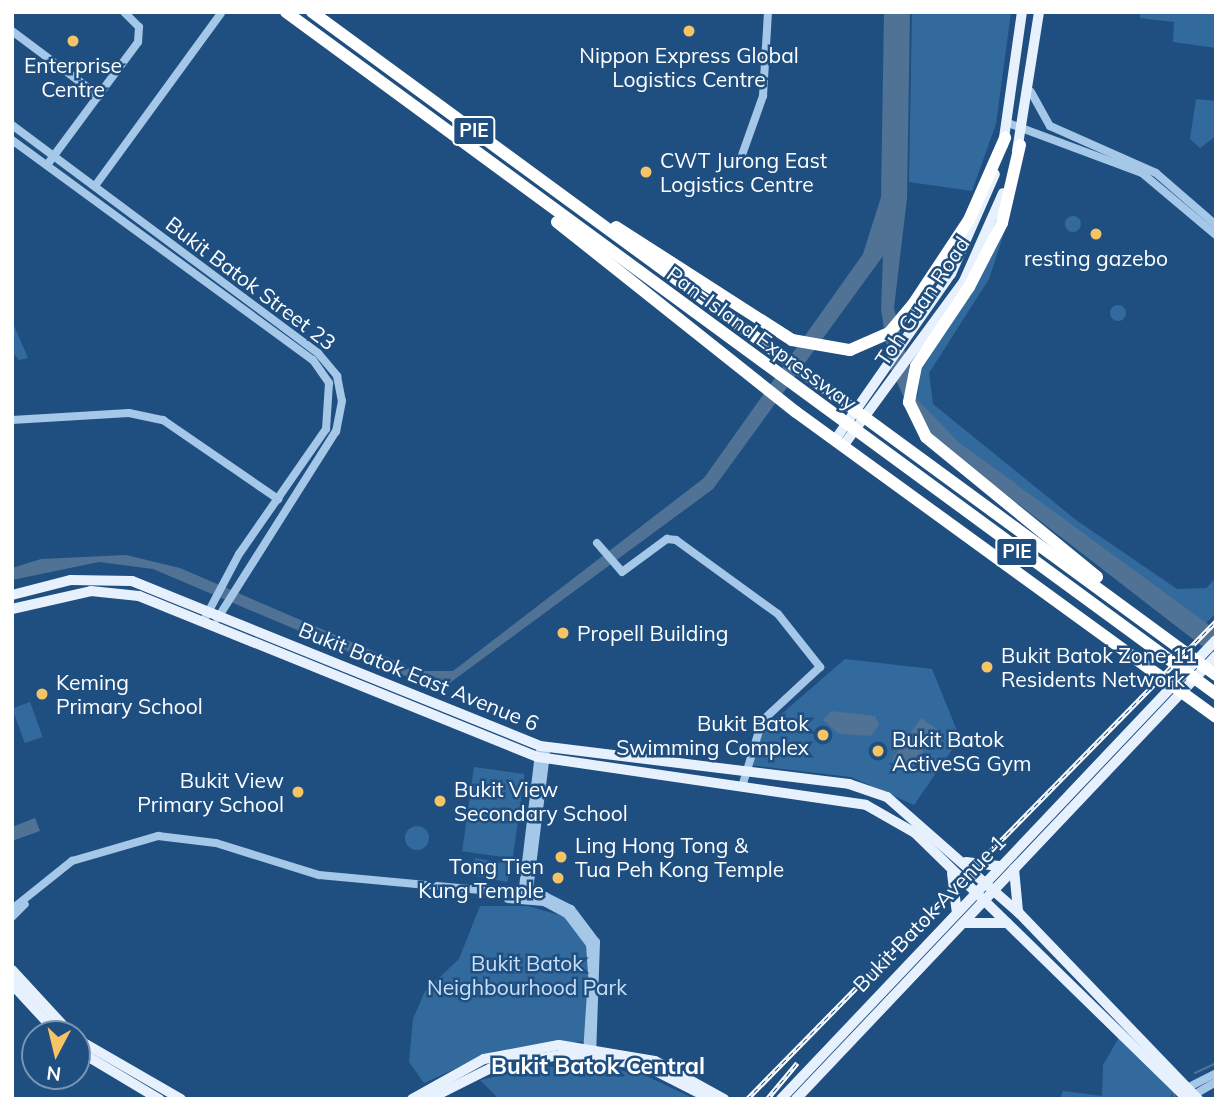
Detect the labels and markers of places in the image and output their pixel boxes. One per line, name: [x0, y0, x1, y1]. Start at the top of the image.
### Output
marker: Nippon Express Global Logistics Centre: [681, 23, 697, 39]
marker: Enterprise Centre: [65, 33, 81, 49]
place label: Nippon Express Global Logistics Centre: [579, 42, 799, 92]
place label: Enterprise Centre: [24, 52, 122, 102]
place label: CWT Jurong East Logistics Centre: [660, 147, 827, 197]
marker: CWT Jurong East Logistics Centre: [638, 164, 654, 180]
marker: resting gazebo: [1088, 226, 1104, 242]
place label: resting gazebo: [1024, 245, 1168, 271]
place label: Propell Building: [577, 620, 728, 646]
marker: Propell Building: [555, 625, 571, 641]
place label: Bukit Batok Zone 11 Residents Network: [1001, 642, 1197, 692]
marker: Bukit Batok Zone 11 Residents Network: [979, 659, 995, 675]
place label: Keming Primary School: [56, 669, 203, 719]
marker: Keming Primary School: [34, 686, 50, 702]
place label: Bukit Batok Swimming Complex: [616, 710, 809, 760]
place label: Bukit Batok ActiveSG Gym: [892, 726, 1031, 776]
marker: Bukit Batok Swimming Complex: [815, 727, 831, 743]
marker: Bukit Batok ActiveSG Gym: [870, 743, 886, 759]
place label: Bukit View Primary School: [137, 767, 284, 817]
place label: Bukit View Secondary School: [454, 776, 628, 826]
marker: Bukit View Primary School: [290, 784, 306, 800]
marker: Bukit View Secondary School: [432, 793, 448, 809]
place label: Ling Hong Tong & Tua Peh Kong Temple: [575, 832, 784, 882]
marker: Ling Hong Tong & Tua Peh Kong Temple: [553, 849, 569, 865]
place label: Tong Tien Kung Temple: [418, 853, 544, 903]
marker: Tong Tien Kung Temple: [550, 870, 566, 886]

